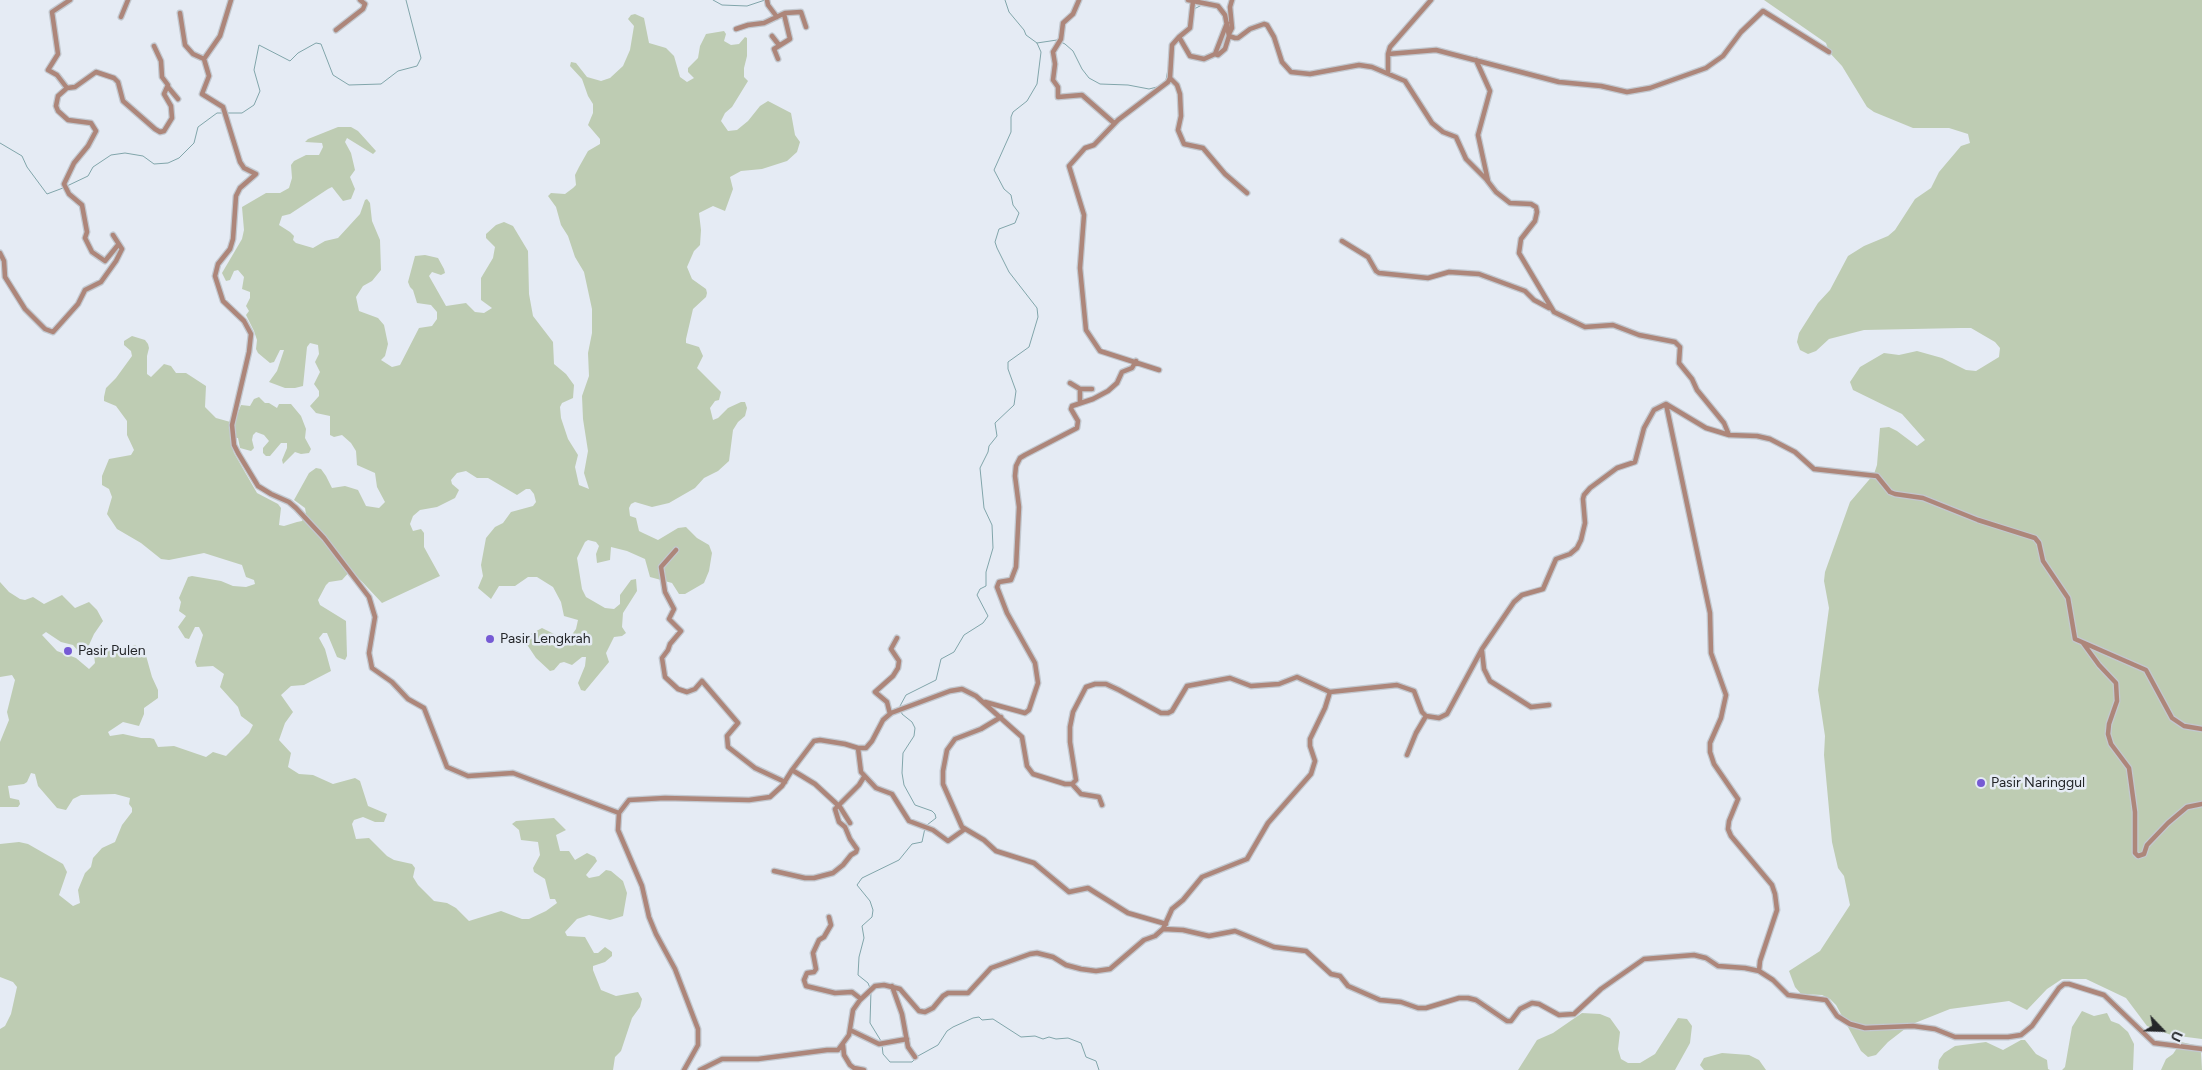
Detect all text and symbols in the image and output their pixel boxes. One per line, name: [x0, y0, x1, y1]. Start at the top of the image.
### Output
place label: Pasir Lengkrah: [500, 631, 590, 647]
marker: Pasir Lengkrah: [484, 633, 496, 645]
place label: Pasir Pulen: [78, 643, 145, 659]
marker: Pasir Pulen: [62, 645, 74, 657]
place label: Pasir Naringgul: [1991, 775, 2085, 791]
marker: Pasir Naringgul: [1975, 777, 1987, 789]
north arrow: [2137, 1005, 2187, 1055]
text: U: [2166, 1028, 2186, 1044]

